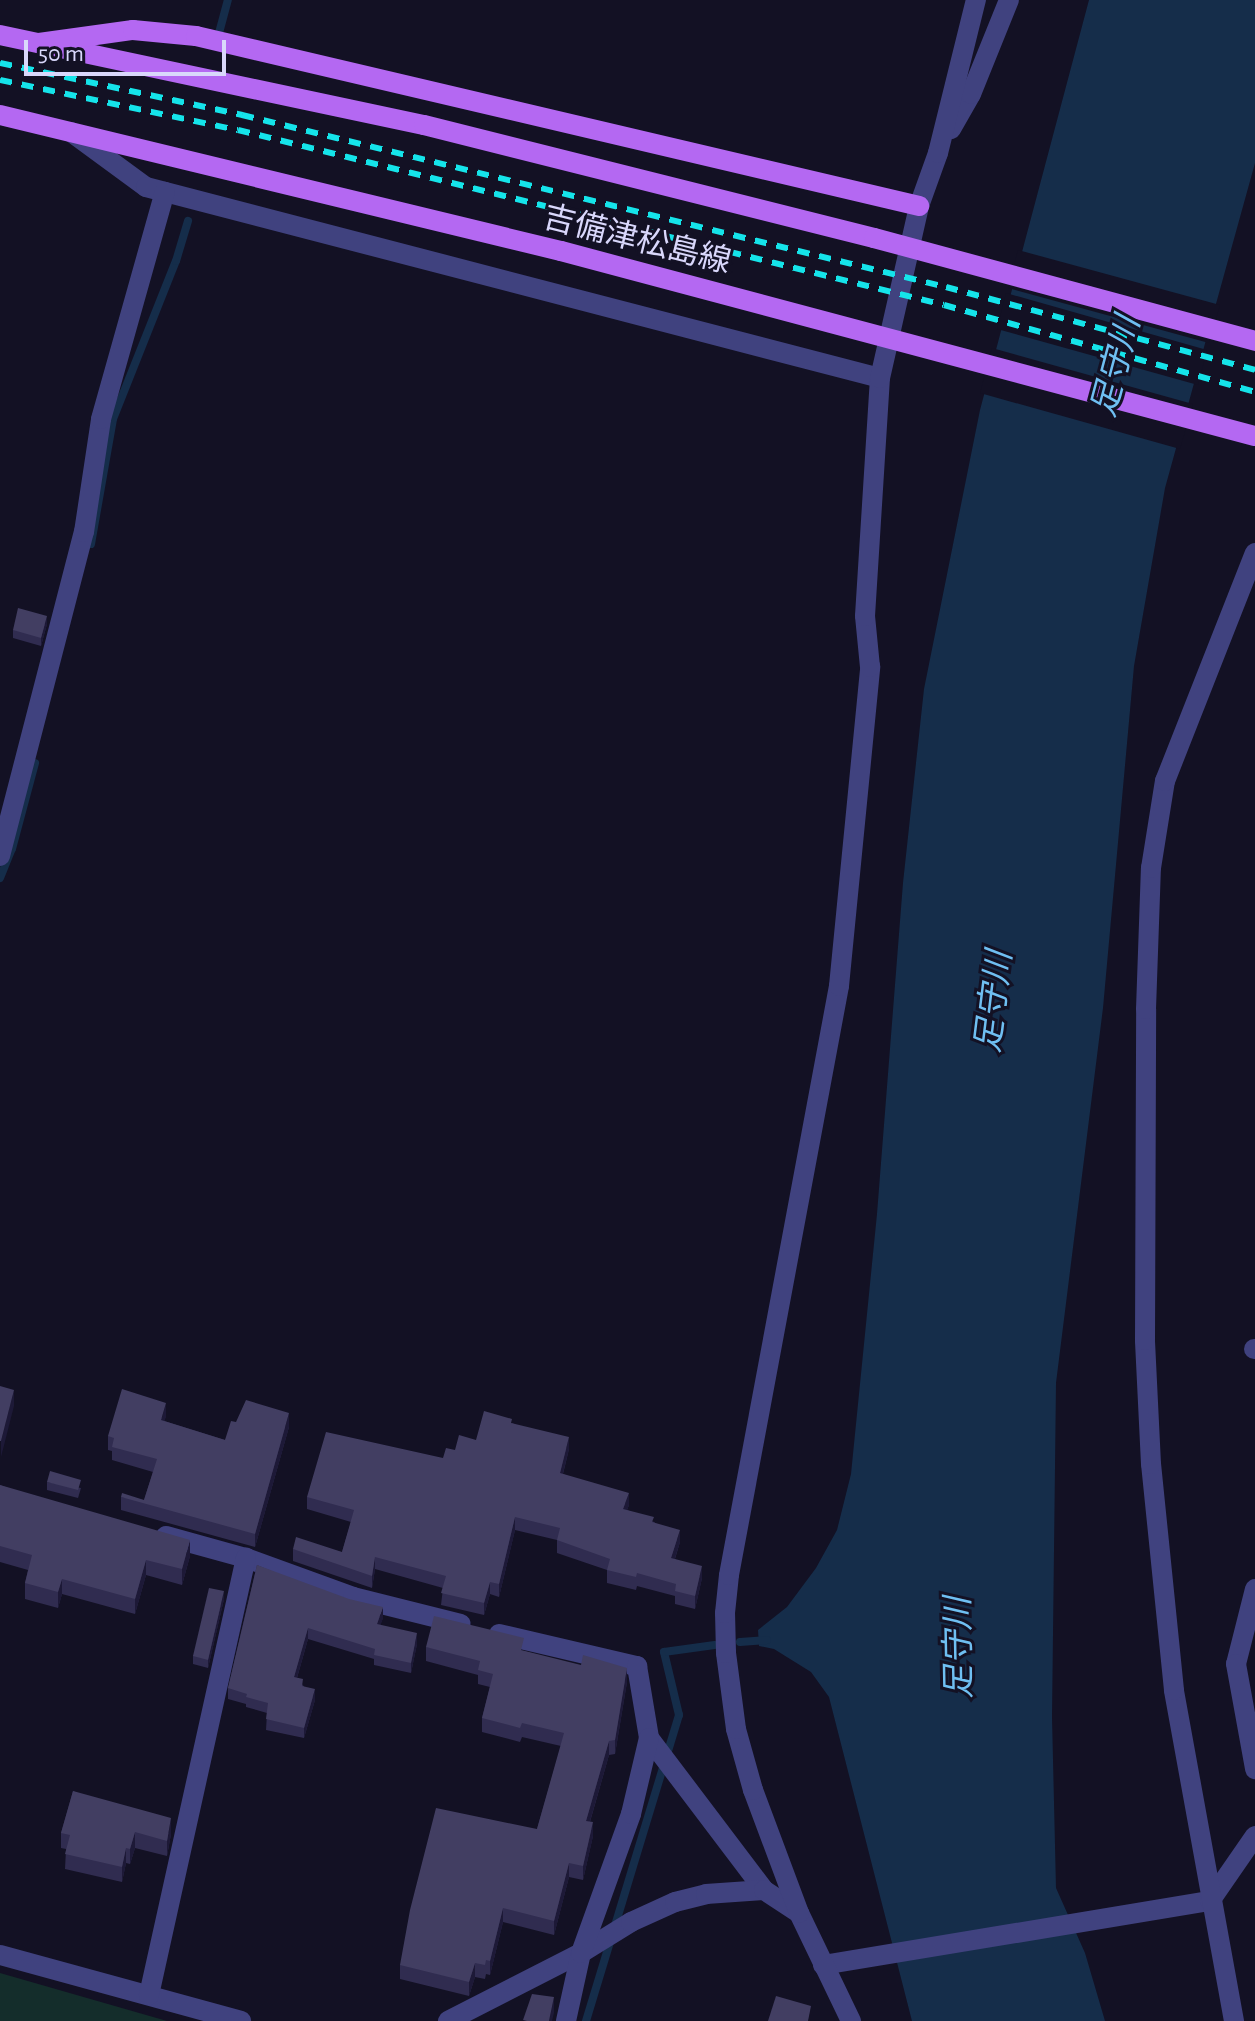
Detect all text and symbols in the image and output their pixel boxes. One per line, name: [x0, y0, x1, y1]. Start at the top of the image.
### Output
scale bar: [28, 24, 230, 74]
text: 50 m: [38, 42, 84, 66]
street label: 吉備津松島線: [539, 198, 735, 282]
water label: 足守川: [1084, 312, 1150, 422]
water label: 足守川: [969, 949, 1021, 1055]
water label: 足守川: [939, 1597, 981, 1699]

